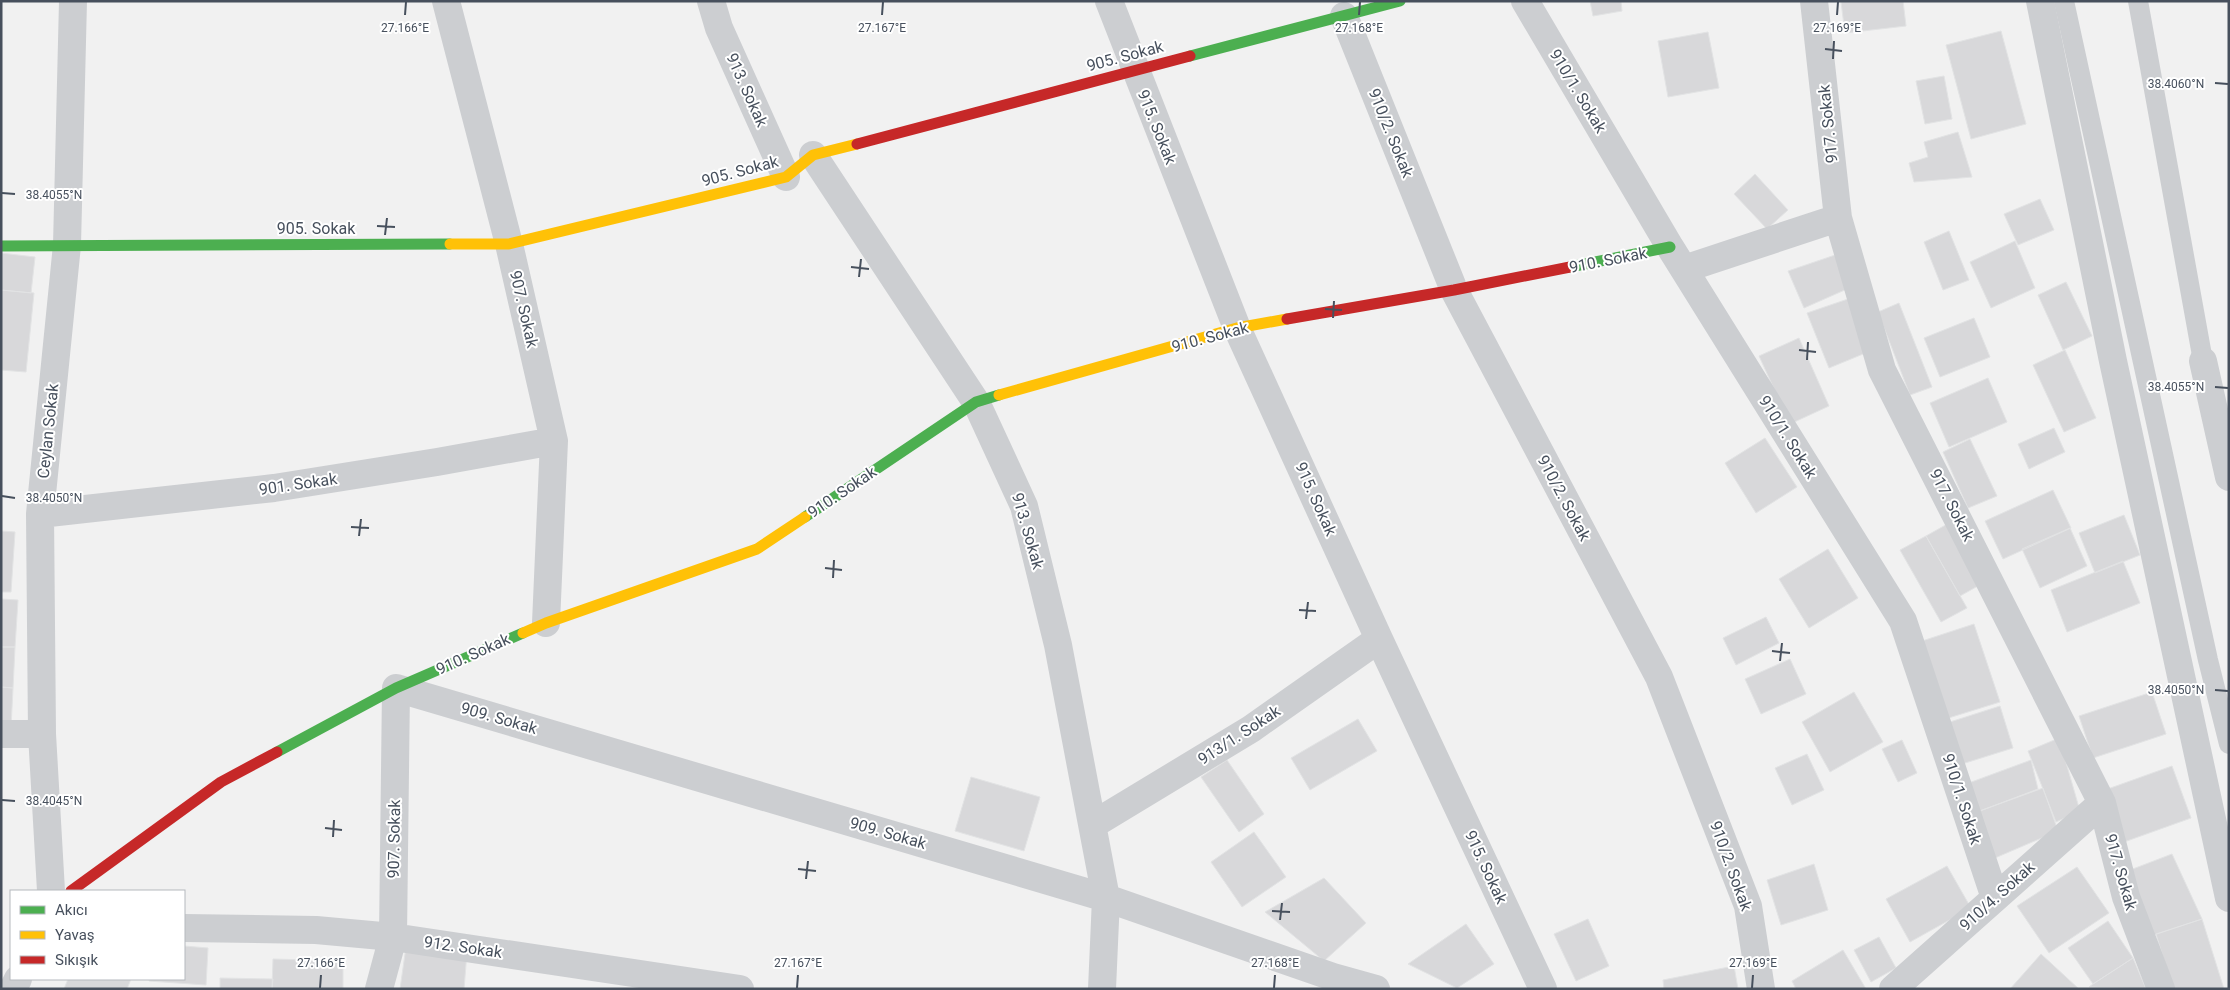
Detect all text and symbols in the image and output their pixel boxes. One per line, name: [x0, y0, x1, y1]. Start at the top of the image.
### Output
text: 27.166°E: [381, 21, 429, 35]
text: 27.167°E: [858, 21, 906, 35]
text: 27.168°E: [1335, 21, 1383, 35]
text: 27.169°E: [1813, 21, 1861, 35]
street label: 905. Sokak: [1085, 36, 1166, 75]
street label: 910/1. Sokak: [1546, 46, 1611, 137]
street label: 913. Sokak: [722, 50, 772, 131]
text: 38.4060°N: [2148, 77, 2204, 91]
street label: 917. Sokak: [1814, 83, 1842, 164]
street label: 910/2. Sokak: [1365, 86, 1418, 181]
street label: 915. Sokak: [1133, 87, 1181, 168]
street label: 905. Sokak: [700, 151, 781, 190]
text: 38.4055°N: [26, 188, 82, 202]
street label: 905. Sokak: [277, 219, 356, 238]
street label: 910. Sokak: [1568, 243, 1649, 277]
street label: 907. Sokak: [506, 269, 542, 350]
street label: 910. Sokak: [1170, 317, 1251, 356]
text: 38.4055°N: [2148, 380, 2204, 394]
street label: Ceylan Sokak: [34, 382, 63, 479]
street label: 910/1. Sokak: [1755, 392, 1822, 483]
street label: 910/2. Sokak: [1533, 452, 1595, 545]
street label: 915. Sokak: [1291, 459, 1341, 540]
street label: 910. Sokak: [804, 462, 881, 522]
street label: 917. Sokak: [1926, 466, 1979, 545]
street label: 901. Sokak: [258, 469, 339, 499]
text: 38.4050°N: [26, 491, 82, 505]
street label: 913. Sokak: [1008, 491, 1048, 572]
street label: 910. Sokak: [433, 629, 514, 679]
text: 38.4050°N: [2148, 683, 2204, 697]
street label: 909. Sokak: [459, 698, 540, 738]
street label: 913/1. Sokak: [1194, 701, 1284, 769]
street label: 910/1. Sokak: [1938, 751, 1986, 848]
text: 38.4045°N: [26, 794, 82, 808]
street label: 907. Sokak: [384, 799, 404, 879]
street label: 909. Sokak: [848, 813, 929, 853]
street label: 910/2. Sokak: [1706, 818, 1756, 914]
street label: 915. Sokak: [1461, 827, 1512, 907]
street label: 917. Sokak: [2101, 832, 2141, 913]
street label: 910/4. Sokak: [1956, 857, 2039, 935]
legend: [10, 890, 185, 980]
text: Akıcı: [55, 901, 88, 919]
text: Yavaş: [55, 926, 95, 944]
street label: 912. Sokak: [423, 932, 504, 962]
text: Sıkışık: [55, 951, 98, 969]
text: 27.166°E: [297, 956, 345, 970]
text: 27.167°E: [774, 956, 822, 970]
text: 27.168°E: [1251, 956, 1299, 970]
text: 27.169°E: [1729, 956, 1777, 970]

